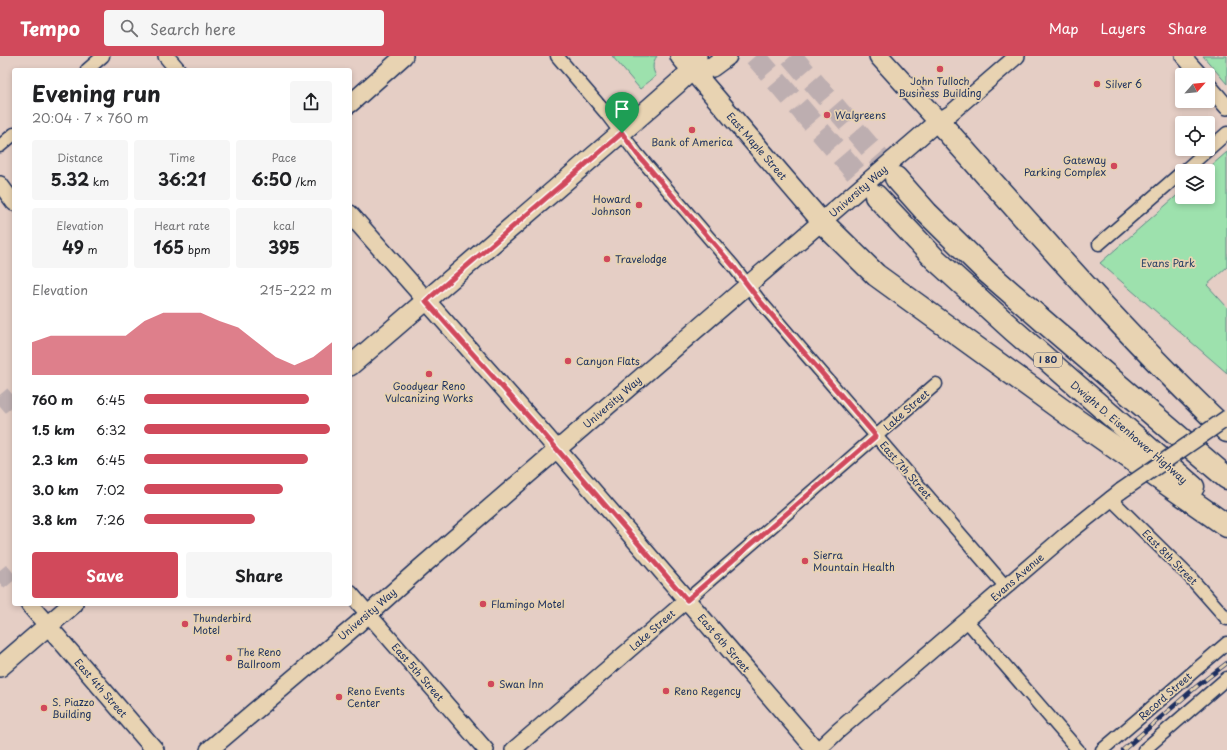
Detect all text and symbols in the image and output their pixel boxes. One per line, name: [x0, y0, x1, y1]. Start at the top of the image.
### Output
search box: [104, 10, 384, 46]
text: Tempo: [20, 14, 80, 42]
icon: search: [118, 17, 140, 39]
text: Search here: [150, 17, 236, 40]
text: Map: [1049, 18, 1079, 39]
text: Layers: [1101, 18, 1146, 39]
text: Share: [1168, 18, 1207, 39]
marker: John Tulloch Business Building: [935, 64, 945, 74]
north arrow: [1175, 68, 1215, 108]
map controls: [1175, 68, 1215, 204]
place label: John Tulloch Business Building: [898, 73, 982, 100]
text: Evening run: [32, 76, 161, 109]
place label: Silver 6: [1105, 76, 1142, 91]
marker: Silver 6: [1092, 79, 1102, 89]
button: share: [290, 81, 332, 123]
pin: [605, 92, 639, 133]
icon: arrive: [611, 98, 633, 120]
place label: Walgreens: [835, 107, 886, 122]
text: 20:04 · 7 × 760 m: [32, 108, 149, 127]
street label: East Maple Street: [724, 109, 791, 183]
marker: Walgreens: [822, 110, 832, 120]
button: locate: [1175, 116, 1215, 156]
marker: Bank of America: [687, 125, 697, 135]
place label: Bank of America: [651, 134, 733, 149]
text: Distance: [57, 149, 103, 166]
text: Time: [169, 149, 195, 166]
text: Pace: [272, 149, 296, 166]
place label: Gateway Parking Complex: [1024, 152, 1106, 179]
street label: University Way: [825, 161, 891, 221]
marker: Gateway Parking Complex: [1109, 161, 1119, 171]
button: layers: [1175, 164, 1215, 204]
text: 5.32: [51, 166, 89, 192]
text: 36:21: [158, 166, 206, 192]
text: 6:50: [252, 166, 292, 192]
text: km: [89, 173, 109, 190]
text: /km: [292, 173, 316, 190]
place label: Howard Johnson: [592, 191, 631, 218]
marker: Howard Johnson: [634, 200, 644, 210]
text: Elevation: [56, 217, 104, 234]
text: Heart rate: [154, 217, 210, 234]
text: kcal: [273, 217, 295, 234]
text: 49: [62, 234, 84, 260]
text: 165: [153, 234, 184, 260]
text: 395: [268, 234, 300, 260]
text: m: [84, 241, 98, 258]
text: bpm: [184, 241, 211, 258]
place label: Travelodge: [615, 251, 667, 266]
marker: Travelodge: [602, 254, 612, 264]
park label: Evans Park: [1141, 255, 1195, 270]
text: Elevation: [32, 280, 88, 299]
text: 215–222 m: [260, 280, 332, 299]
place label: Canyon Flats: [576, 353, 640, 369]
road number: I 80: [1034, 353, 1062, 367]
marker: Canyon Flats: [563, 356, 573, 366]
marker: Goodyear Reno Vulcanizing Works: [424, 369, 434, 379]
street label: University Way: [579, 372, 645, 432]
street label: Dwight D. Eisenhower Highway: [1067, 377, 1191, 487]
place label: Goodyear Reno Vulcanizing Works: [385, 378, 474, 405]
street label: Lake Street: [880, 385, 932, 434]
text: 760 m: [32, 390, 73, 409]
text: 6:45: [96, 390, 125, 409]
text: 1.5 km: [32, 420, 75, 439]
text: 6:32: [96, 420, 126, 439]
street label: East 7th Street: [877, 437, 936, 502]
text: 2.3 km: [32, 450, 78, 469]
text: 6:45: [96, 450, 125, 469]
text: 3.0 km: [32, 480, 79, 499]
text: 7:02: [96, 480, 125, 499]
text: 3.8 km: [32, 510, 77, 529]
text: 7:26: [96, 510, 125, 529]
street label: East 8th Street: [1139, 526, 1201, 588]
place label: Sierra Mountain Health: [813, 547, 895, 574]
street label: Evans Avenue: [987, 549, 1047, 604]
button: Save: [32, 552, 178, 598]
button: Share: [186, 552, 332, 598]
marker: Sierra Mountain Health: [800, 556, 810, 566]
street label: University Way: [334, 584, 400, 644]
place label: Flamingo Motel: [491, 596, 565, 611]
marker: Flamingo Motel: [478, 599, 488, 609]
street label: Lake Street: [626, 605, 678, 654]
place label: Thunderbird Motel: [193, 610, 251, 637]
street label: East 6th Street: [695, 610, 754, 675]
marker: Thunderbird Motel: [180, 619, 190, 629]
street label: East 5th Street: [389, 639, 448, 704]
place label: The Reno Ballroom: [237, 644, 282, 671]
marker: The Reno Ballroom: [224, 653, 234, 663]
street label: East 4th Street: [72, 655, 131, 720]
street label: Record Street: [1135, 668, 1195, 723]
place label: Swan Inn: [499, 676, 544, 691]
marker: Swan Inn: [486, 679, 496, 689]
place label: Reno Events Center: [347, 683, 405, 710]
place label: Reno Regency: [674, 683, 741, 698]
marker: Reno Regency: [661, 686, 671, 696]
marker: Reno Events Center: [334, 692, 344, 702]
place label: S. Piazzo Building: [52, 694, 95, 721]
marker: S. Piazzo Building: [39, 703, 49, 713]

